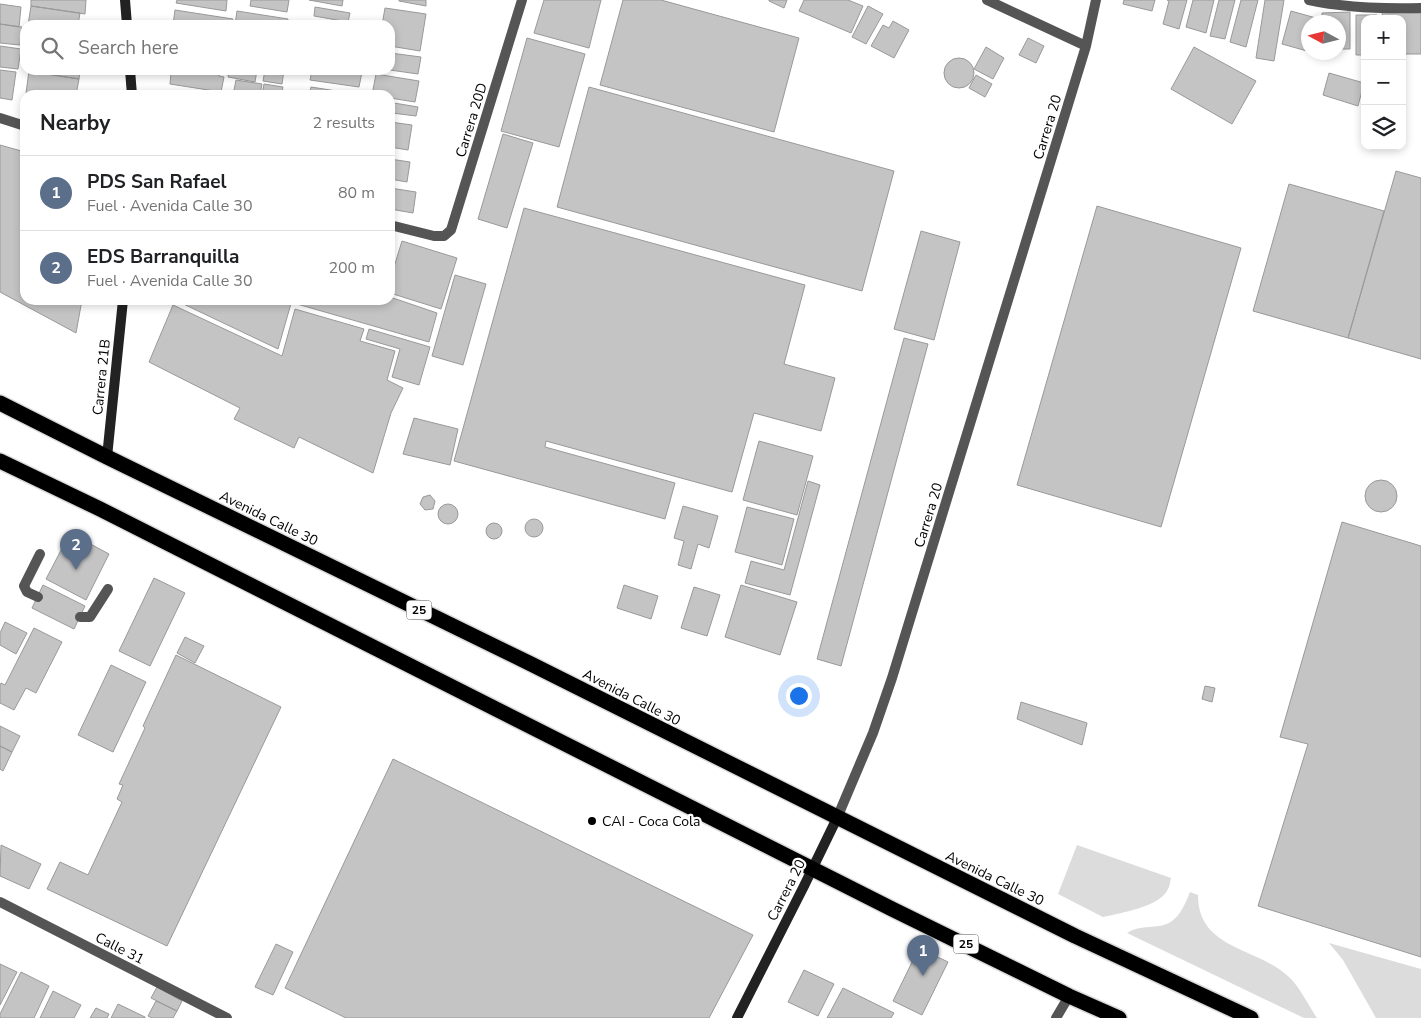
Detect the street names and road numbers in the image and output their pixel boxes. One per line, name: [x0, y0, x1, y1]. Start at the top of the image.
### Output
street label: Carrera 20D: [451, 80, 492, 160]
street label: Carrera 20: [1029, 92, 1066, 162]
street label: Carrera 21B: [88, 338, 115, 416]
street label: Carrera 20: [910, 480, 947, 550]
street label: Avenida Calle 30: [216, 486, 321, 551]
road number: 25: [406, 600, 432, 620]
street label: Avenida Calle 30: [580, 665, 684, 730]
street label: Avenida Calle 30: [942, 846, 1047, 911]
street label: Carrera 20: [763, 856, 810, 924]
street label: Calle 31: [92, 928, 148, 969]
road number: 25: [954, 934, 978, 954]

